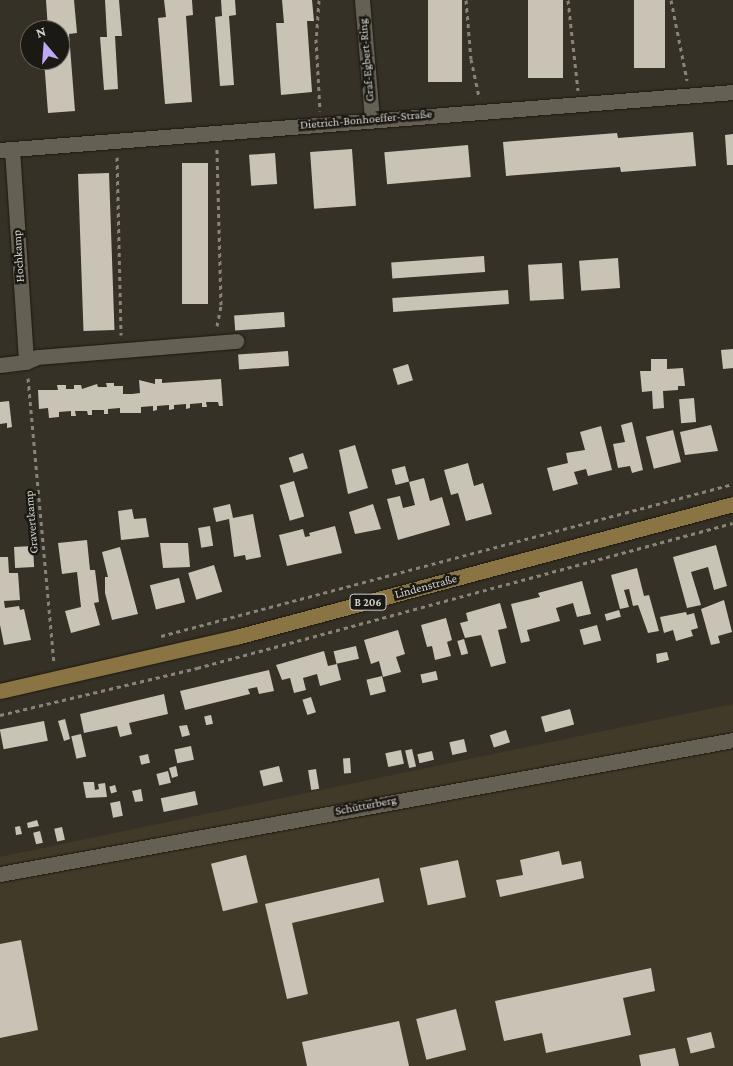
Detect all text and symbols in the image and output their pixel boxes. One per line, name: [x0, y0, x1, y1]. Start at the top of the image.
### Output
street label: Graf-Egbert-Ring: [356, 18, 378, 102]
north arrow: [20, 20, 70, 70]
text: N: [34, 23, 48, 41]
street label: Dietrich-Bonhoeffer-Straße: [300, 107, 432, 133]
street label: Hochkamp: [10, 229, 28, 283]
street label: Gravertkamp: [22, 490, 42, 554]
street label: Lindenstraße: [393, 572, 459, 602]
road number: B 206: [349, 594, 387, 610]
street label: Schütterberg: [334, 793, 398, 819]

